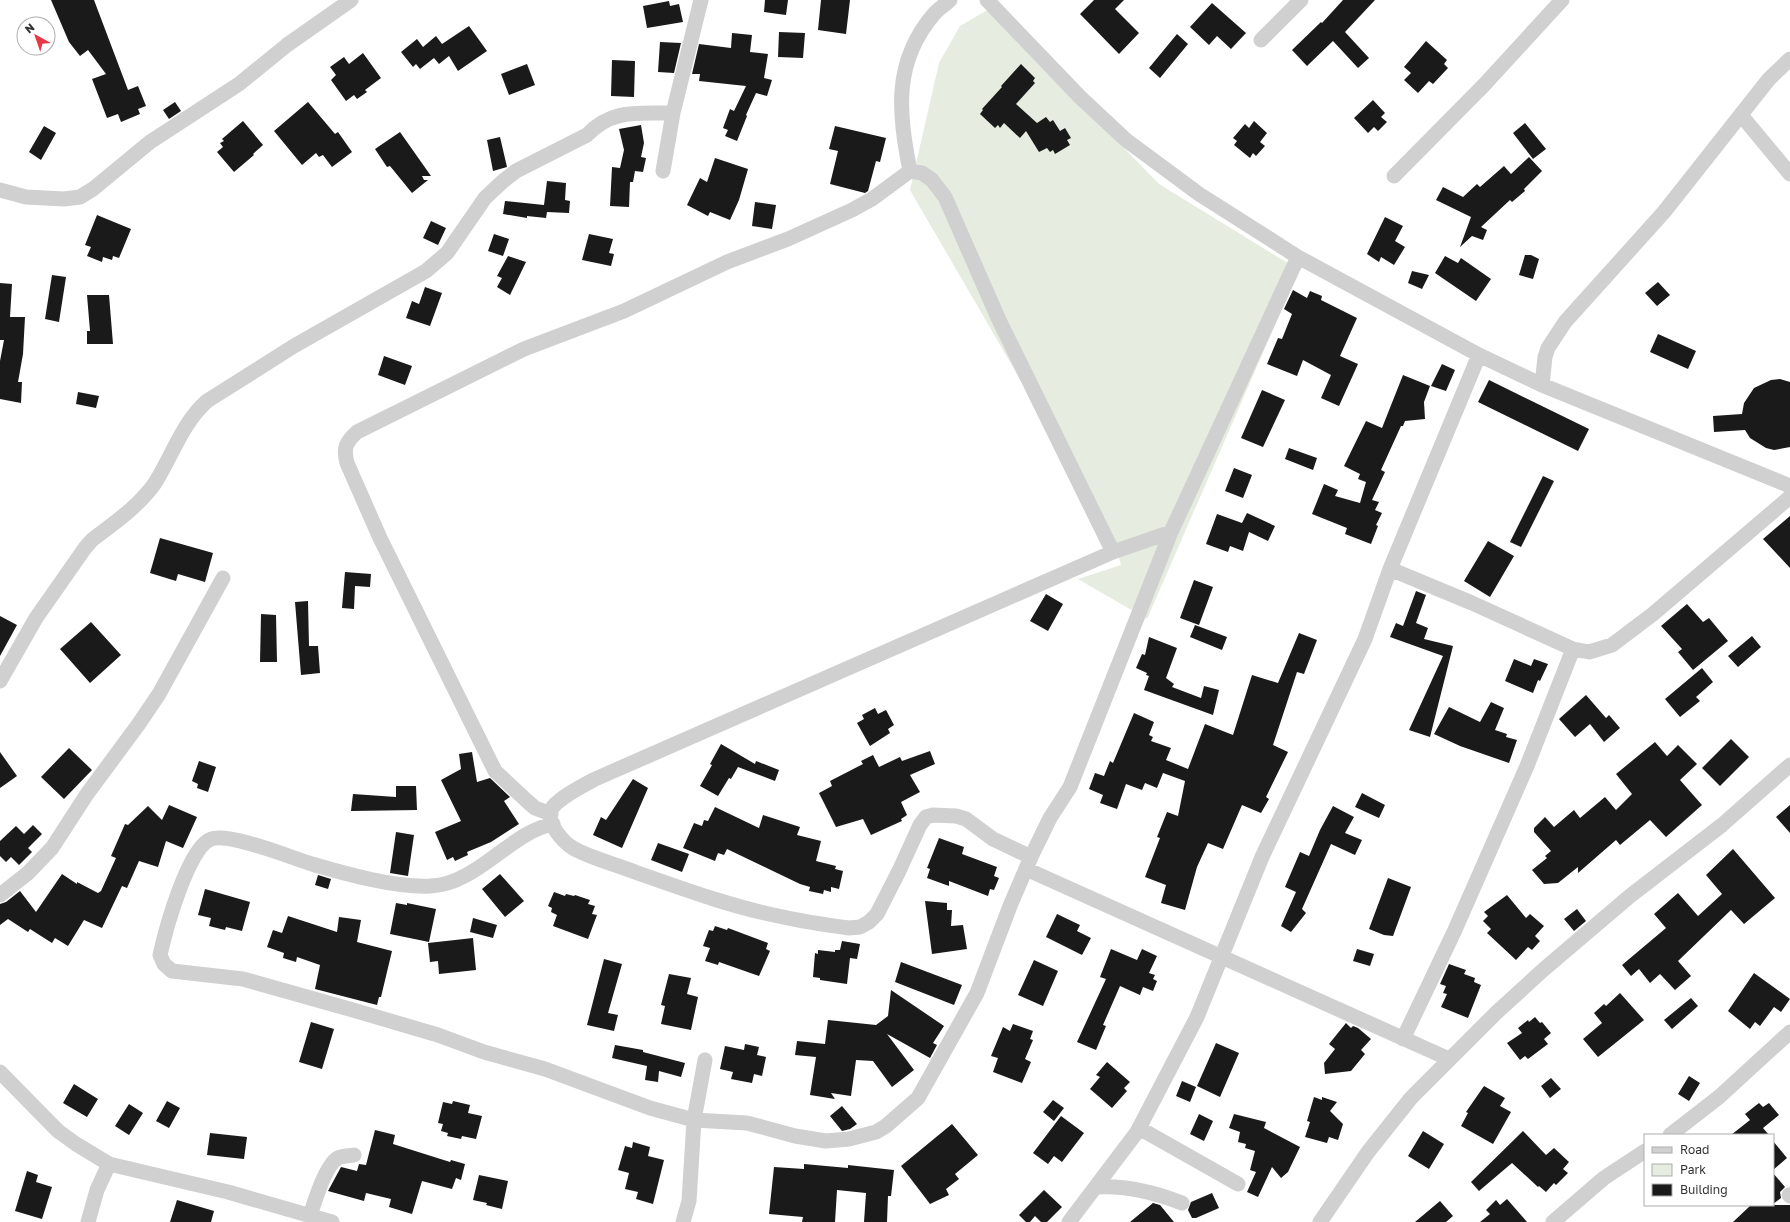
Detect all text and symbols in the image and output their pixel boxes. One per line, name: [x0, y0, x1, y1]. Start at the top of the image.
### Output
north arrow: [16, 16, 56, 56]
text: N: [22, 20, 37, 36]
legend: [1644, 1134, 1774, 1206]
text: Road: [1680, 1142, 1709, 1157]
text: Park: [1680, 1162, 1706, 1177]
text: Building: [1680, 1182, 1728, 1197]

